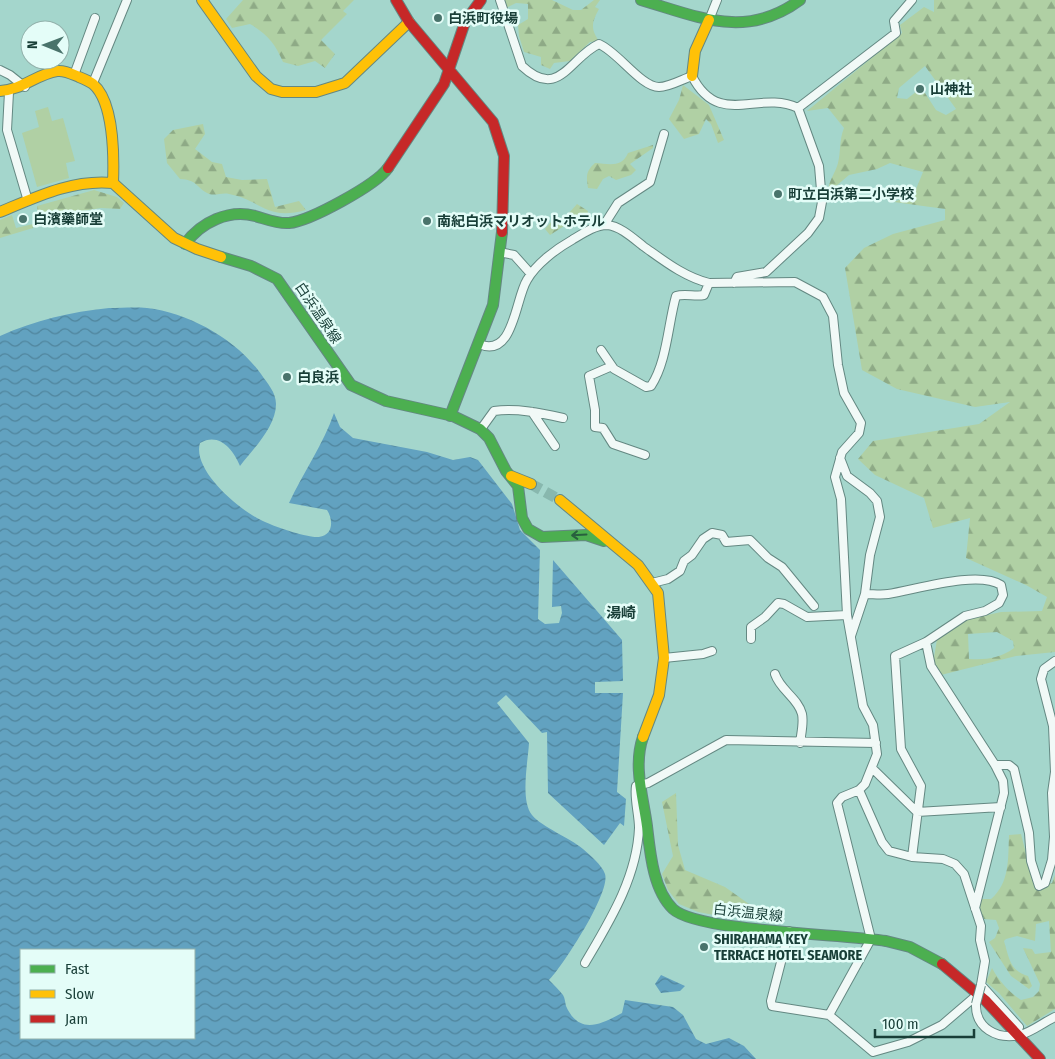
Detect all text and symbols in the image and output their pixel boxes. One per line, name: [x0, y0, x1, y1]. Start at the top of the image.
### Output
place label: 白浜町役場: [448, 10, 518, 27]
marker: 白浜町役場: [432, 12, 444, 24]
north arrow: [20, 20, 70, 70]
text: N: [24, 40, 41, 49]
place label: 山神社: [930, 81, 972, 98]
marker: 山神社: [914, 83, 926, 95]
place label: 町立白浜第二小学校: [788, 186, 914, 203]
marker: 町立白浜第二小学校: [772, 188, 784, 200]
place label: 白濱藥師堂: [33, 211, 103, 228]
marker: 白濱藥師堂: [17, 213, 29, 225]
place label: 南紀白浜マリオットホテル: [437, 213, 605, 230]
marker: 南紀白浜マリオットホテル: [421, 215, 433, 227]
street label: 白浜温泉線: [291, 279, 345, 347]
place label: 白良浜: [297, 369, 339, 386]
marker: 白良浜: [281, 371, 293, 383]
one-way arrow: [571, 530, 587, 539]
district label: 湯崎: [606, 604, 636, 622]
street label: 白浜温泉線: [712, 901, 784, 925]
place label: SHIRAHAMA KEY TERRACE HOTEL SEAMORE: [714, 931, 862, 964]
marker: SHIRAHAMA KEY TERRACE HOTEL SEAMORE: [698, 941, 710, 953]
legend: [20, 949, 195, 1039]
text: Fast: [65, 960, 89, 978]
text: Slow: [65, 985, 94, 1003]
scale bar: [875, 1006, 974, 1038]
text: Jam: [65, 1010, 88, 1028]
text: 100 m: [882, 1015, 919, 1033]

